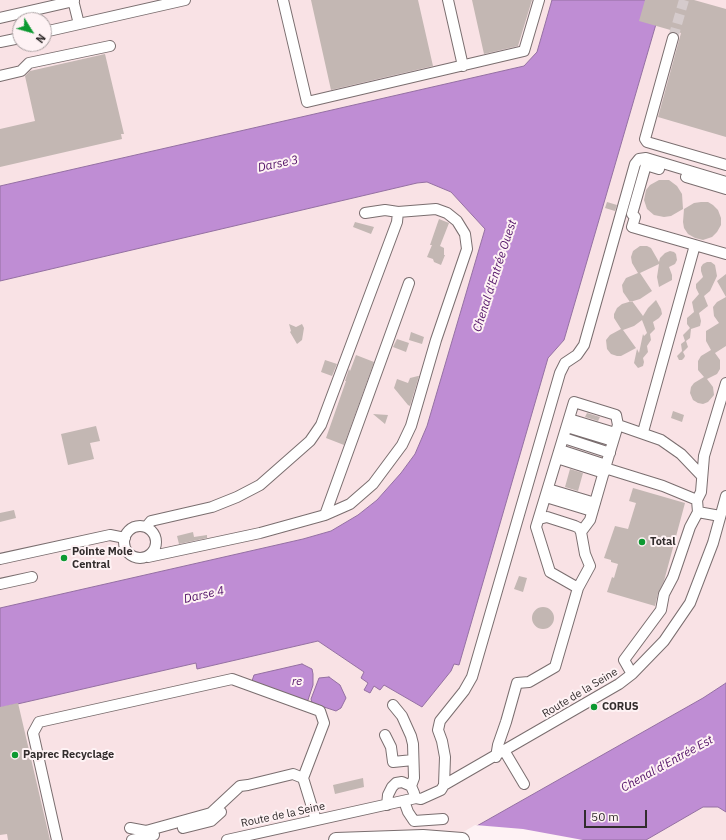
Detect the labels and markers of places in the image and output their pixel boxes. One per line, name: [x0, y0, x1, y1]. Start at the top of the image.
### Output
place label: Total: [650, 535, 676, 549]
marker: Total: [637, 537, 647, 547]
place label: Pointe Mole Central: [72, 545, 133, 571]
marker: Pointe Mole Central: [59, 553, 69, 563]
place label: CORUS: [602, 700, 639, 714]
marker: CORUS: [589, 702, 599, 712]
place label: Paprec Recyclage: [23, 748, 114, 762]
marker: Paprec Recyclage: [10, 750, 20, 760]

